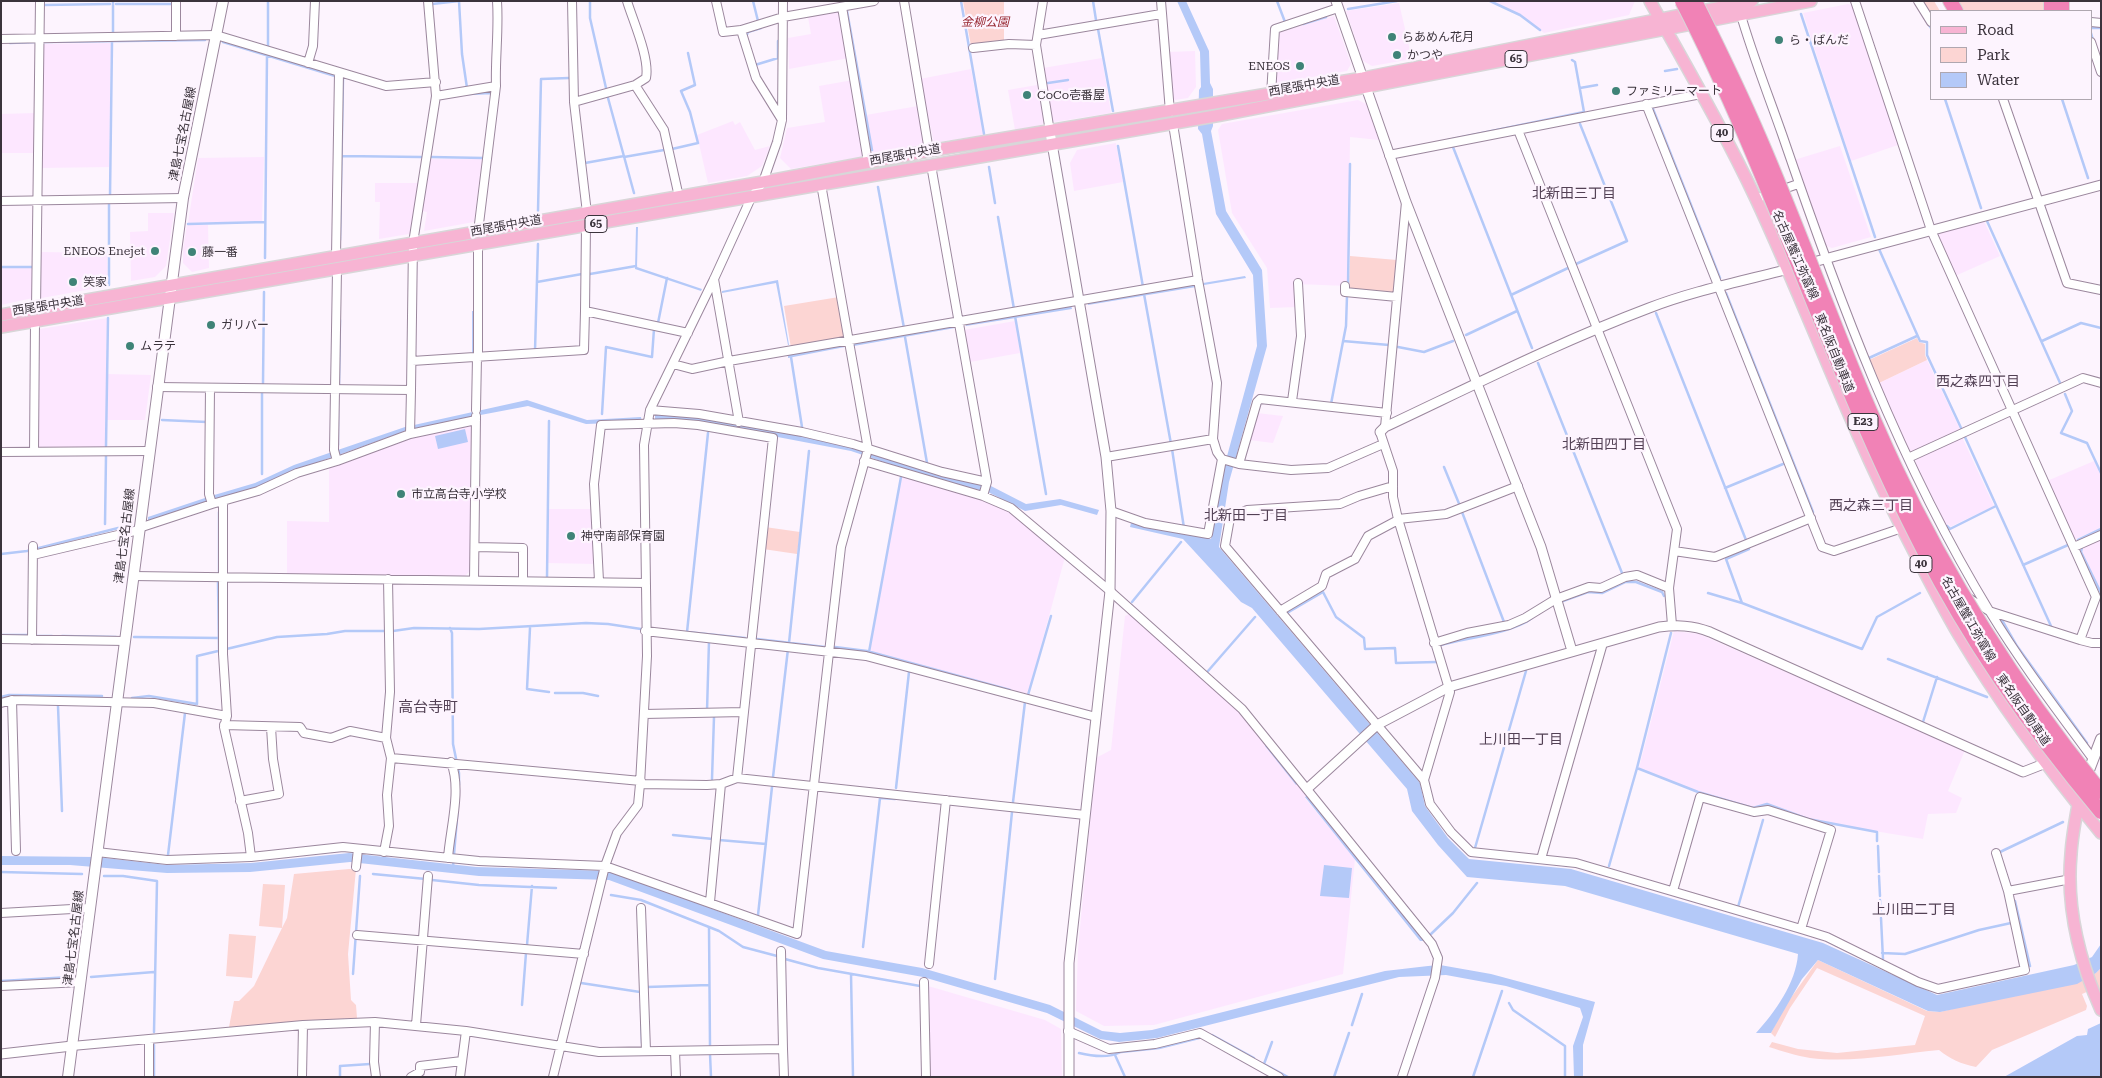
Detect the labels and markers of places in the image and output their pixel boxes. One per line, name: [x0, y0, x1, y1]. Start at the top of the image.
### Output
place label: らあめん花月: [1402, 30, 1474, 44]
marker: らあめん花月: [1386, 31, 1398, 43]
place label: ら・ばんだ: [1789, 33, 1849, 47]
marker: ら・ばんだ: [1773, 34, 1785, 46]
place label: かつや: [1407, 48, 1443, 62]
marker: かつや: [1391, 49, 1403, 61]
place label: ENEOS: [1248, 59, 1290, 73]
marker: ENEOS: [1294, 60, 1306, 72]
place label: ファミリーマート: [1626, 84, 1722, 98]
marker: ファミリーマート: [1610, 85, 1622, 97]
place label: CoCo壱番屋: [1037, 88, 1105, 102]
marker: CoCo壱番屋: [1021, 89, 1033, 101]
place label: ENEOS Enejet: [63, 244, 145, 258]
marker: ENEOS Enejet: [149, 245, 161, 257]
place label: 藤一番: [202, 245, 238, 259]
marker: 藤一番: [186, 246, 198, 258]
place label: 笑家: [83, 275, 107, 289]
marker: 笑家: [67, 276, 79, 288]
place label: ガリバー: [221, 318, 269, 332]
marker: ガリバー: [205, 319, 217, 331]
place label: ムラテ: [140, 339, 176, 353]
marker: ムラテ: [124, 340, 136, 352]
place label: 市立高台寺小学校: [411, 487, 507, 501]
marker: 市立高台寺小学校: [395, 488, 407, 500]
place label: 神守南部保育園: [581, 529, 665, 543]
marker: 神守南部保育園: [565, 530, 577, 542]

